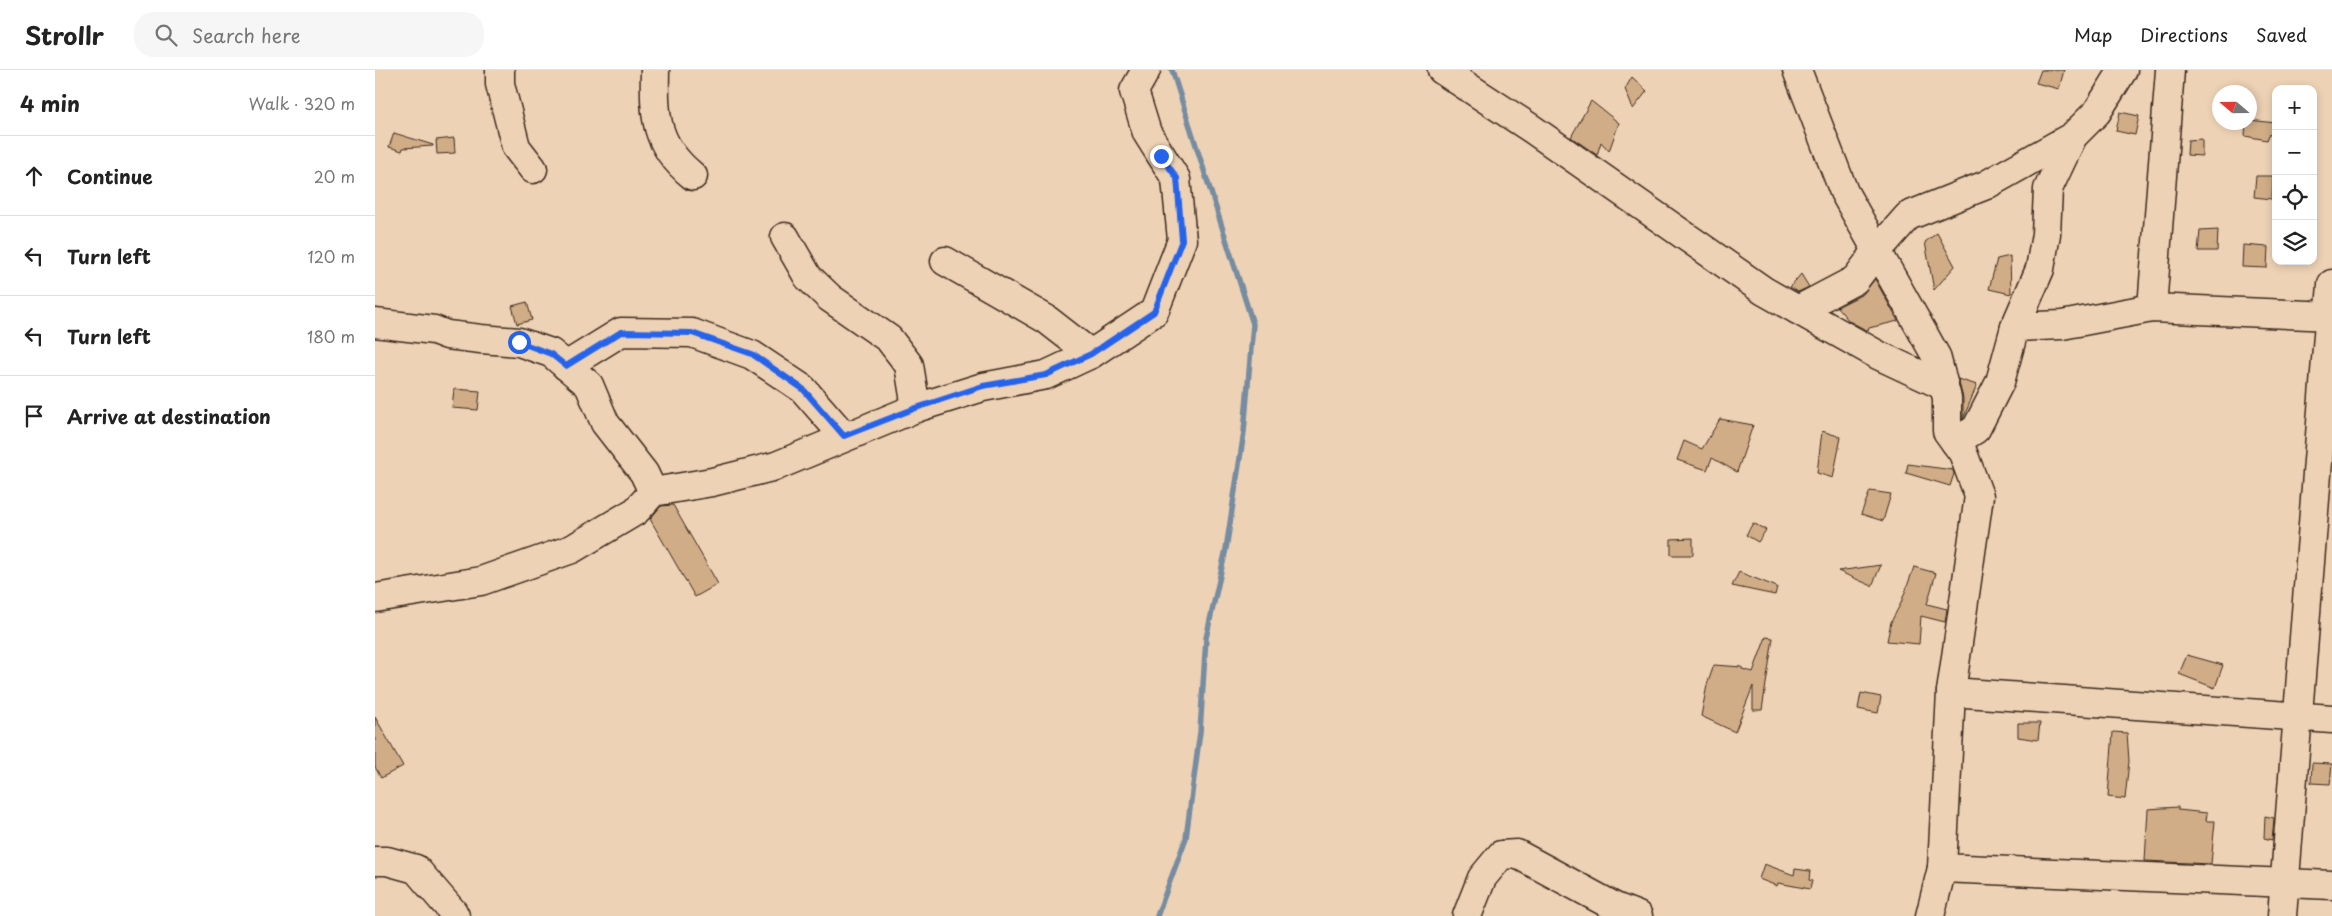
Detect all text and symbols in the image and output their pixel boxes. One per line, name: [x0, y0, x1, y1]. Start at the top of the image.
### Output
search box: [134, 12, 484, 57]
text: Strollr: [25, 17, 104, 53]
icon: search: [152, 21, 180, 49]
text: Search here: [192, 21, 301, 49]
text: Map: [2074, 21, 2112, 48]
text: Directions: [2140, 21, 2228, 48]
text: Saved: [2256, 21, 2307, 48]
north arrow: [2212, 85, 2257, 130]
map controls: [2272, 85, 2317, 265]
button: +: [2272, 85, 2317, 130]
text: 4 min: [20, 87, 80, 119]
text: Walk · 320 m: [249, 91, 355, 115]
button: −: [2272, 130, 2317, 175]
route end: [1150, 145, 1173, 168]
icon: ahead: [20, 162, 48, 190]
text: Continue: [67, 162, 153, 190]
text: 20 m: [314, 164, 355, 188]
button: locate: [2272, 175, 2317, 220]
button: layers: [2272, 220, 2317, 265]
icon: left: [20, 242, 48, 270]
text: Turn left: [67, 242, 151, 270]
text: 120 m: [308, 244, 355, 268]
icon: left: [20, 322, 48, 350]
text: Turn left: [67, 322, 151, 350]
text: 180 m: [307, 324, 355, 348]
route start: [508, 331, 531, 354]
icon: arrive: [20, 402, 48, 430]
text: Arrive at destination: [67, 402, 271, 430]

